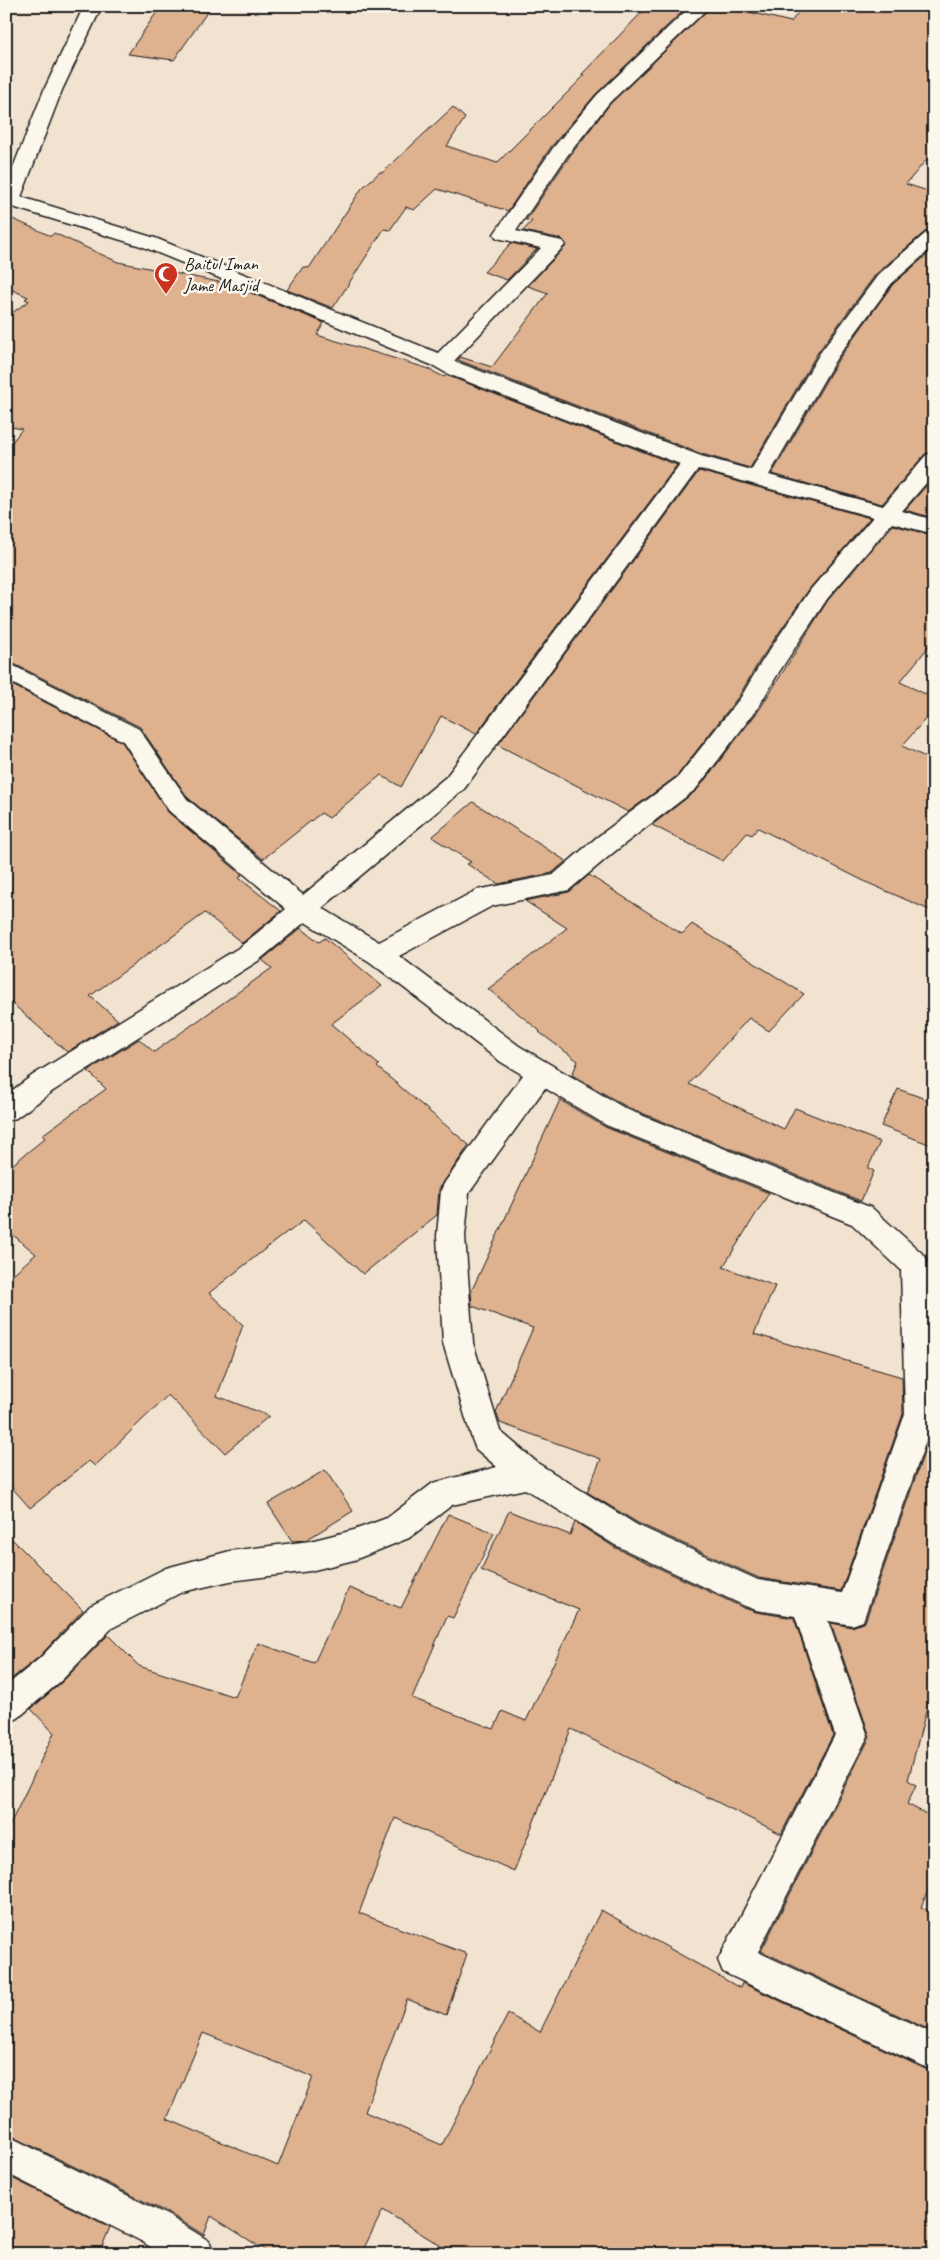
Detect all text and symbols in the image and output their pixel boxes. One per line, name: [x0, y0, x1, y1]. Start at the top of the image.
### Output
place label: Baitul Iman Jame Masjid: [183, 253, 261, 296]
mosque icon: Baitul Iman Jame Masjid: [153, 261, 179, 295]

